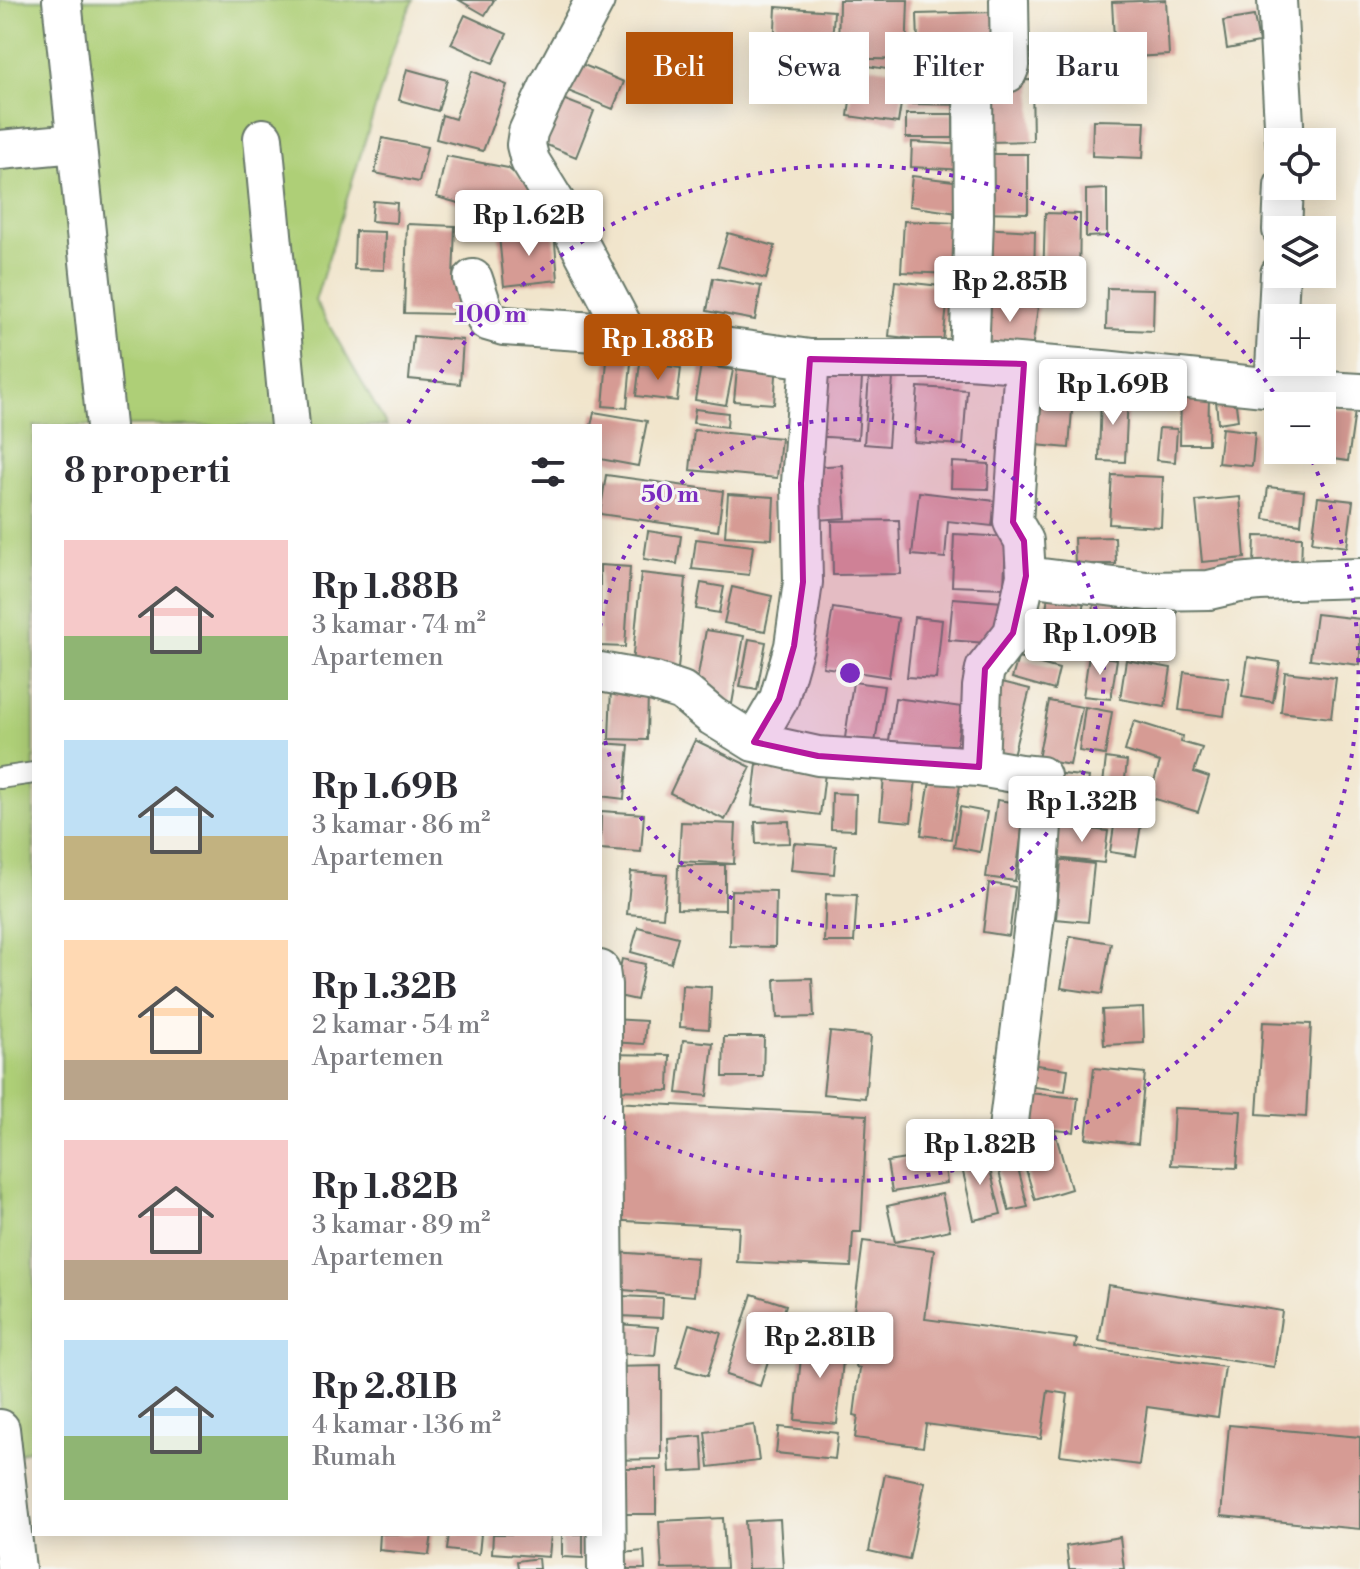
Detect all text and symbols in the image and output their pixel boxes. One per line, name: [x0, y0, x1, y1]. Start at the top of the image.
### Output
chip: Beli: [626, 32, 733, 104]
chip: Sewa: [749, 32, 869, 104]
chip: Filter: [885, 32, 1013, 104]
chip: Baru: [1029, 32, 1147, 104]
map controls: [1264, 128, 1336, 464]
button: locate: [1264, 128, 1336, 200]
pin: Rp 1.62B: [446, 190, 612, 258]
text: Rp 1.62B: [473, 200, 585, 232]
button: layers: [1264, 216, 1336, 288]
pin: Rp 2.85B: [927, 256, 1093, 324]
text: Rp 2.85B: [952, 266, 1068, 298]
text: 100 m: [455, 300, 527, 330]
button: +: [1264, 304, 1336, 376]
pin: Rp 1.88B: [575, 314, 741, 382]
text: Rp 1.88B: [602, 324, 714, 356]
pin: Rp 1.69B: [1030, 359, 1196, 427]
text: Rp 1.69B: [1057, 369, 1169, 401]
button: −: [1264, 392, 1336, 464]
icon: filters: [526, 450, 570, 494]
text: 8 properti: [64, 451, 230, 493]
text: 50 m: [641, 480, 699, 510]
text: Rp 1.88B: [312, 567, 459, 609]
icon: home: [128, 572, 224, 668]
text: 3 kamar · 74 m²: [312, 609, 486, 641]
pin: Rp 1.09B: [1017, 609, 1183, 677]
text: Rp 1.09B: [1043, 619, 1157, 651]
text: Apartemen: [312, 641, 444, 673]
centre of rings: [836, 659, 864, 687]
text: Rp 1.69B: [312, 767, 458, 809]
icon: home: [128, 772, 224, 868]
pin: Rp 1.32B: [999, 776, 1165, 844]
text: Rp 1.32B: [1026, 786, 1138, 818]
text: 3 kamar · 86 m²: [312, 809, 490, 841]
text: Apartemen: [312, 841, 444, 873]
text: Rp 1.32B: [312, 967, 457, 1009]
icon: home: [128, 972, 224, 1068]
text: 2 kamar · 54 m²: [312, 1009, 489, 1041]
text: Apartemen: [312, 1041, 444, 1073]
pin: Rp 1.82B: [897, 1119, 1063, 1187]
text: Rp 1.82B: [924, 1129, 1036, 1161]
text: Rp 1.82B: [312, 1167, 459, 1209]
icon: home: [128, 1172, 224, 1268]
text: 3 kamar · 89 m²: [312, 1209, 490, 1241]
text: Apartemen: [312, 1241, 444, 1273]
pin: Rp 2.81B: [737, 1312, 903, 1380]
text: Rp 2.81B: [764, 1322, 876, 1354]
text: Rp 2.81B: [312, 1367, 458, 1409]
icon: home: [128, 1372, 224, 1468]
text: 4 kamar · 136 m²: [312, 1409, 501, 1441]
text: Rumah: [312, 1441, 396, 1473]

